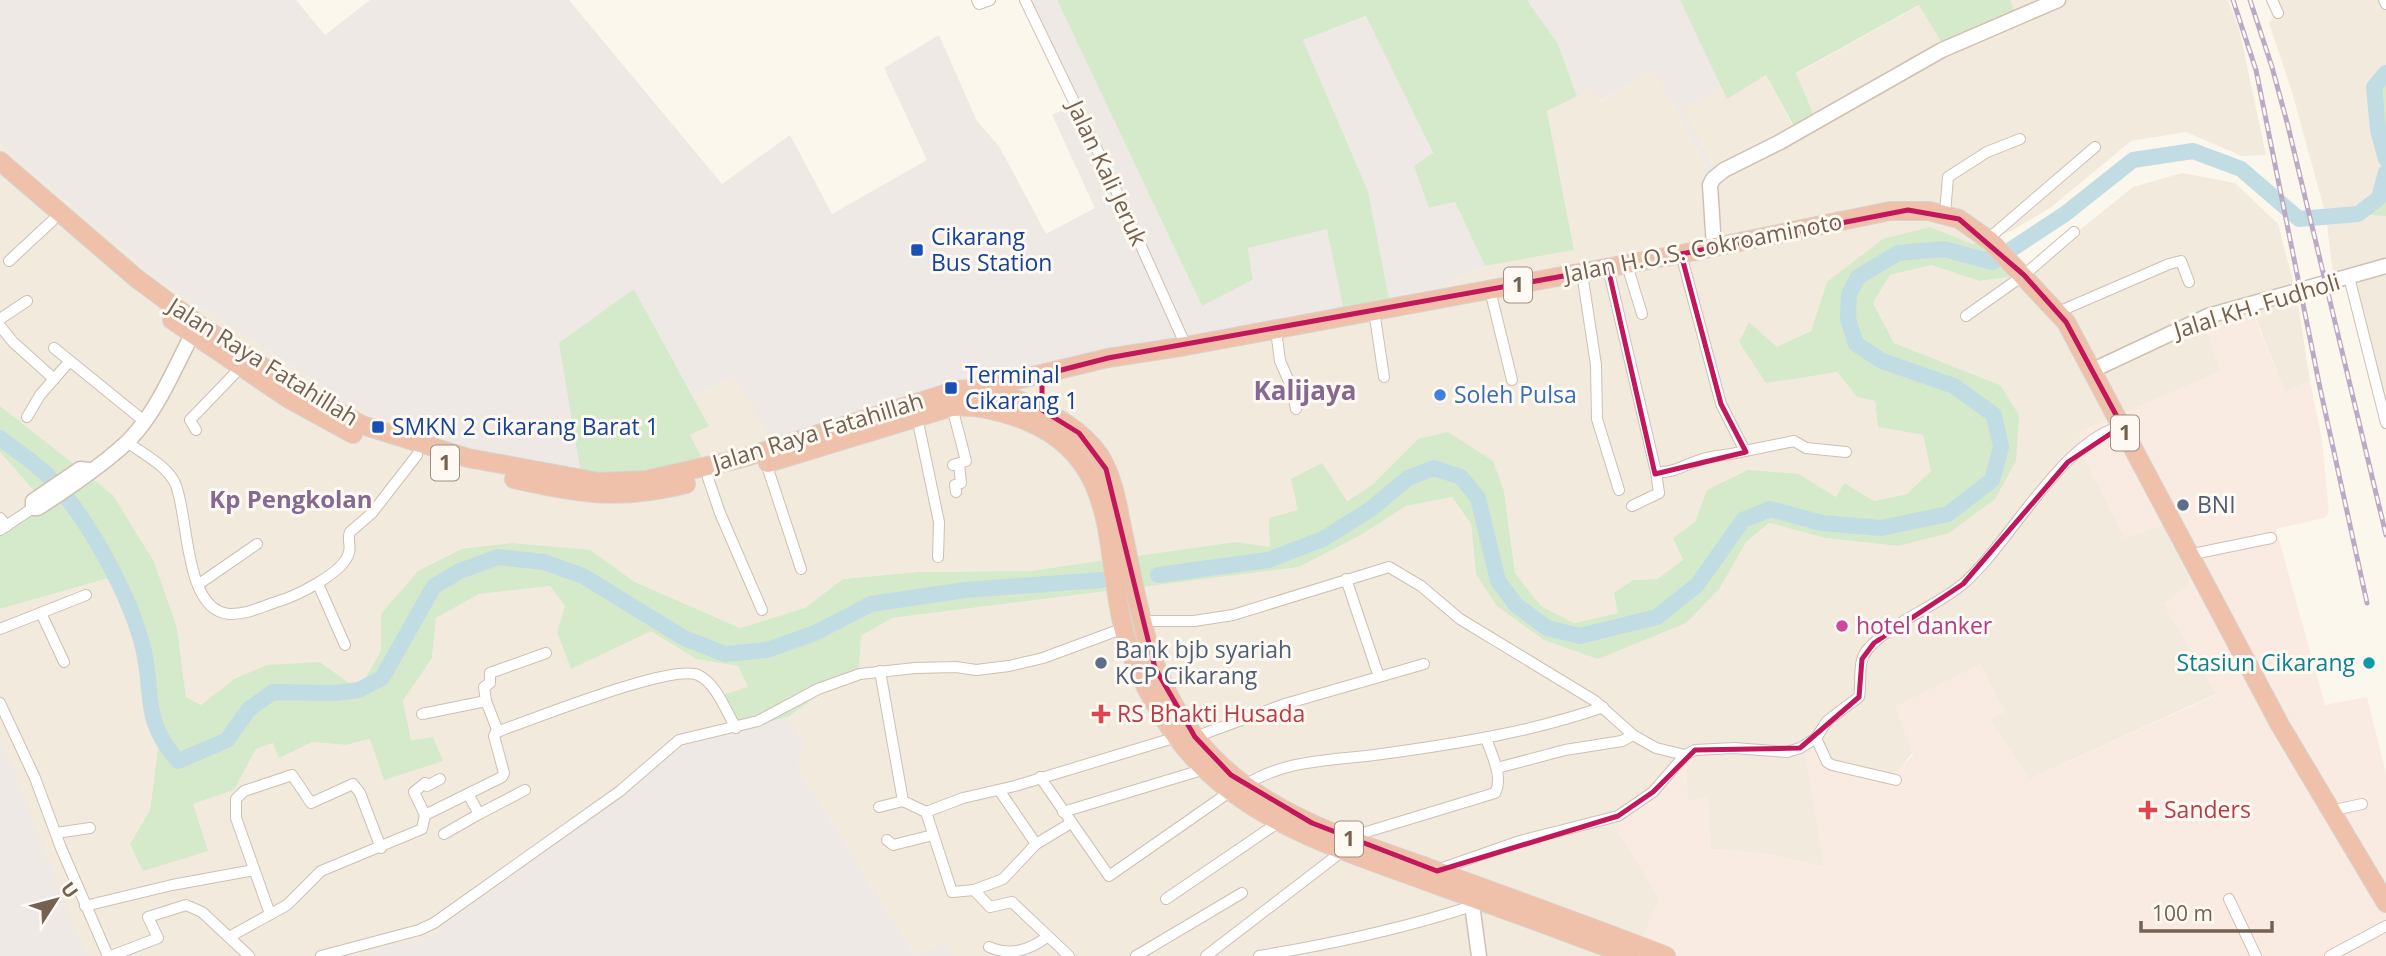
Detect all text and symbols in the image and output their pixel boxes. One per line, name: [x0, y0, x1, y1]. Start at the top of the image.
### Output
street label: Jalan Kali Jeruk: [1059, 93, 1156, 250]
street label: Jalan H.O.S. Cokroaminoto: [1559, 204, 1845, 290]
place label: Cikarang Bus Station: [931, 220, 1052, 278]
marker: Cikarang Bus Station: [909, 242, 925, 258]
street label: Jalal KH. Fudholi: [2168, 265, 2344, 346]
road number: 1: [1504, 268, 1532, 302]
street label: Jalan Raya Fatahillah: [161, 289, 365, 433]
place label: Terminal Cikarang 1: [965, 358, 1078, 416]
district label: Kalijaya: [1254, 372, 1356, 408]
place label: Soleh Pulsa: [1454, 378, 1577, 410]
marker: Terminal Cikarang 1: [943, 380, 959, 396]
street label: Jalan Raya Fatahillah: [706, 384, 927, 479]
marker: Soleh Pulsa: [1432, 387, 1448, 403]
place label: SMKN 2 Cikarang Barat 1: [392, 410, 659, 442]
road number: 1: [2111, 416, 2139, 450]
marker: SMKN 2 Cikarang Barat 1: [370, 419, 386, 435]
road number: 1: [431, 446, 459, 480]
district label: Kp Pengkolan: [209, 482, 373, 515]
place label: BNI: [2197, 488, 2236, 520]
marker: BNI: [2175, 497, 2191, 513]
place label: hotel danker: [1856, 609, 1993, 641]
marker: hotel danker: [1834, 618, 1850, 634]
place label: Bank bjb syariah KCP Cikarang: [1115, 633, 1292, 691]
place label: Stasiun Cikarang: [2177, 646, 2356, 678]
marker: Bank bjb syariah KCP Cikarang: [1093, 655, 1109, 671]
marker: Stasiun Cikarang: [2361, 655, 2377, 671]
place label: RS Bhakti Husada: [1117, 697, 1305, 729]
marker: RS Bhakti Husada: [1091, 704, 1111, 724]
place label: Sanders: [2164, 793, 2251, 825]
marker: Sanders: [2138, 800, 2158, 820]
road number: 1: [1335, 822, 1363, 856]
north arrow: [21, 865, 91, 935]
text: U: [55, 877, 84, 903]
scale bar: [2141, 890, 2272, 934]
text: 100 m: [2152, 899, 2213, 927]

